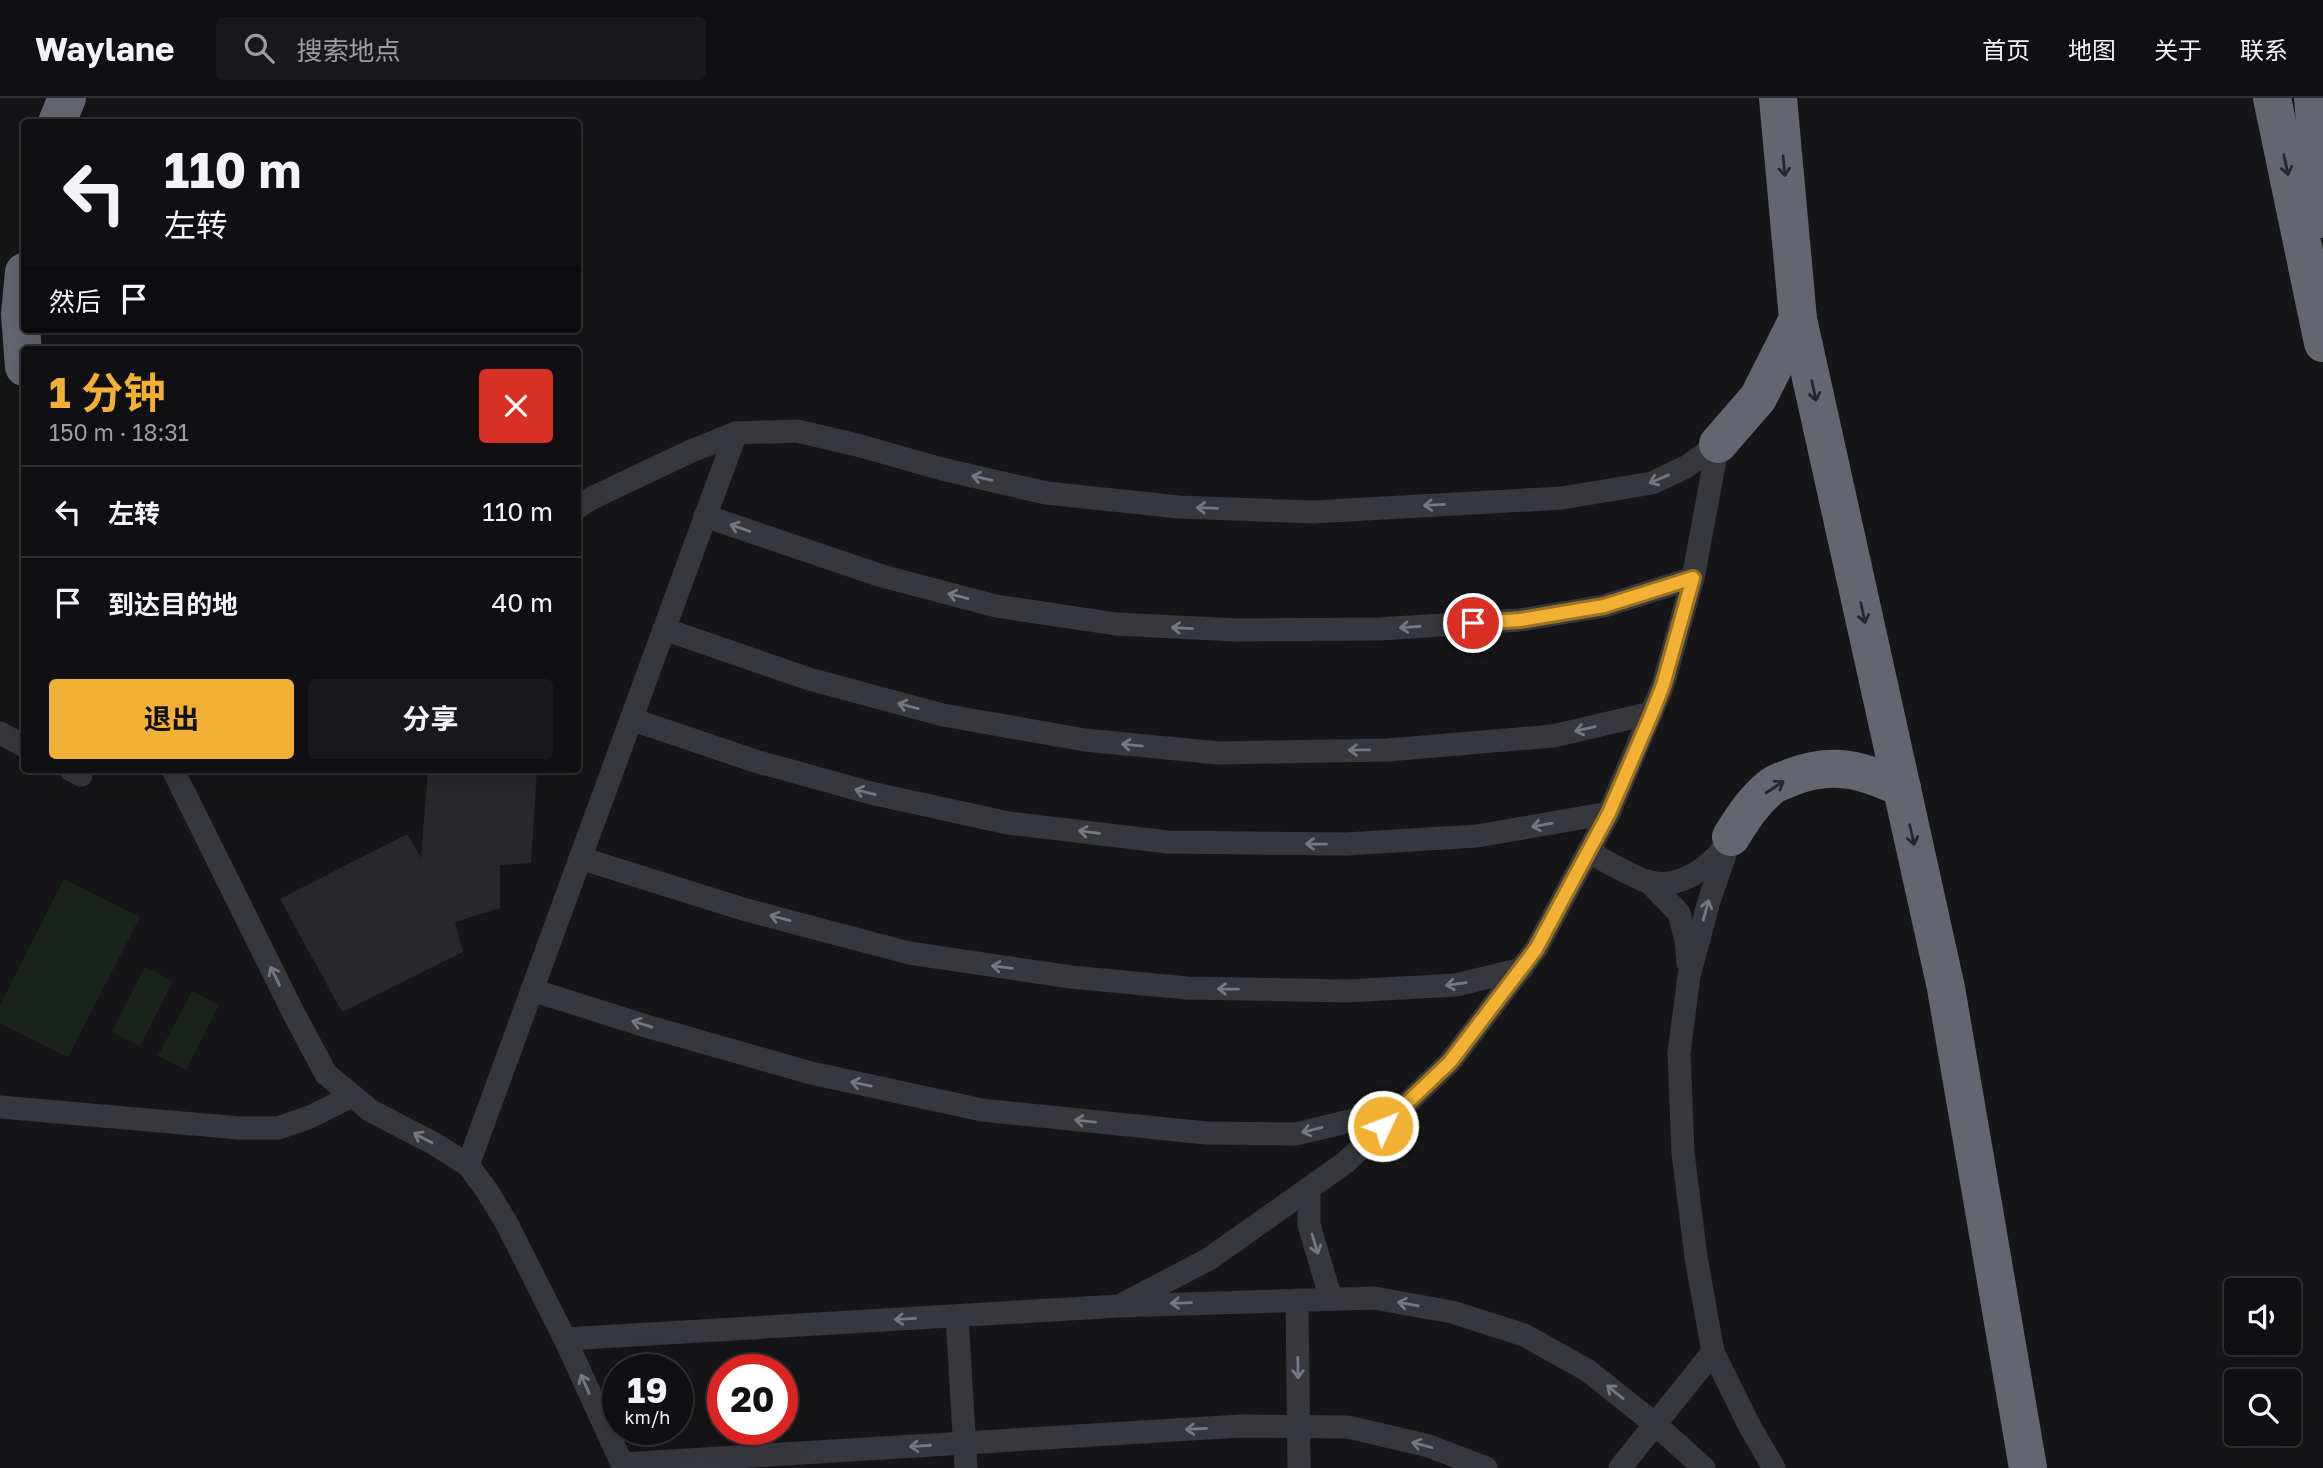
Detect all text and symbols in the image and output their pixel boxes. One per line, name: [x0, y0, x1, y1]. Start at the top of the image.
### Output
search box: [216, 17, 706, 80]
text: Waylane: [35, 29, 174, 68]
icon: search: [240, 29, 278, 67]
text: 搜索地点: [296, 35, 400, 66]
text: 首页: [1982, 35, 2030, 64]
text: 地图: [2068, 35, 2116, 64]
text: 关于: [2154, 35, 2202, 64]
text: 联系: [2240, 35, 2288, 64]
text: 110 m: [164, 140, 301, 199]
icon: left: [49, 147, 140, 238]
one-way arrow: [2280, 153, 2294, 176]
one-way arrow: [1778, 154, 1791, 177]
text: 左转: [164, 206, 228, 244]
icon: arrive: [115, 280, 153, 318]
text: 然后: [49, 286, 101, 317]
text: 1 分钟: [49, 367, 165, 417]
button: close: [479, 369, 553, 443]
one-way arrow: [1808, 379, 1821, 402]
text: 150 m · 18:31: [49, 418, 189, 446]
one-way arrow: [971, 471, 994, 485]
one-way arrow: [1649, 473, 1671, 486]
icon: left: [49, 493, 87, 531]
text: 110 m: [482, 496, 553, 527]
text: 左转: [108, 498, 160, 529]
one-way arrow: [1424, 499, 1446, 512]
one-way arrow: [1196, 501, 1219, 514]
one-way arrow: [730, 521, 752, 533]
icon: arrive: [49, 584, 87, 622]
text: 40 m: [492, 587, 553, 618]
text: 到达目的地: [108, 589, 238, 620]
one-way arrow: [947, 589, 969, 602]
pin: [1443, 593, 1503, 653]
one-way arrow: [1857, 601, 1870, 624]
icon: arrive: [1454, 604, 1492, 642]
one-way arrow: [1398, 620, 1421, 633]
one-way arrow: [1171, 621, 1194, 634]
button: 退出: [49, 679, 294, 759]
button: 分享: [308, 679, 553, 759]
one-way arrow: [897, 699, 920, 712]
one-way arrow: [1574, 722, 1597, 736]
one-way arrow: [1121, 738, 1144, 751]
one-way arrow: [1348, 744, 1371, 757]
one-way arrow: [1765, 779, 1784, 794]
one-way arrow: [854, 784, 876, 797]
one-way arrow: [1531, 818, 1554, 832]
one-way arrow: [1906, 823, 1919, 846]
one-way arrow: [1078, 826, 1101, 839]
one-way arrow: [1305, 837, 1328, 850]
one-way arrow: [1701, 899, 1714, 921]
one-way arrow: [769, 911, 791, 924]
one-way arrow: [991, 960, 1014, 973]
one-way arrow: [267, 966, 281, 987]
one-way arrow: [1445, 978, 1467, 991]
one-way arrow: [1217, 982, 1240, 996]
one-way arrow: [631, 1017, 653, 1030]
one-way arrow: [850, 1077, 873, 1090]
position arrow: [1346, 1089, 1420, 1163]
one-way arrow: [1075, 1114, 1097, 1127]
one-way arrow: [1301, 1124, 1324, 1137]
one-way arrow: [413, 1131, 434, 1144]
one-way arrow: [1309, 1233, 1322, 1255]
map controls: [2224, 1278, 2301, 1446]
button: sound: [2224, 1278, 2301, 1355]
one-way arrow: [1170, 1297, 1193, 1310]
one-way arrow: [1397, 1297, 1420, 1310]
one-way arrow: [895, 1313, 917, 1326]
speed limit sign: 20: [707, 1354, 798, 1445]
one-way arrow: [1291, 1356, 1305, 1379]
text: 19: [627, 1369, 668, 1411]
button: search: [2224, 1369, 2301, 1446]
one-way arrow: [578, 1373, 591, 1395]
one-way arrow: [1606, 1385, 1624, 1400]
text: km/h: [625, 1406, 670, 1428]
one-way arrow: [1186, 1423, 1208, 1436]
one-way arrow: [1411, 1438, 1434, 1451]
one-way arrow: [909, 1439, 932, 1452]

